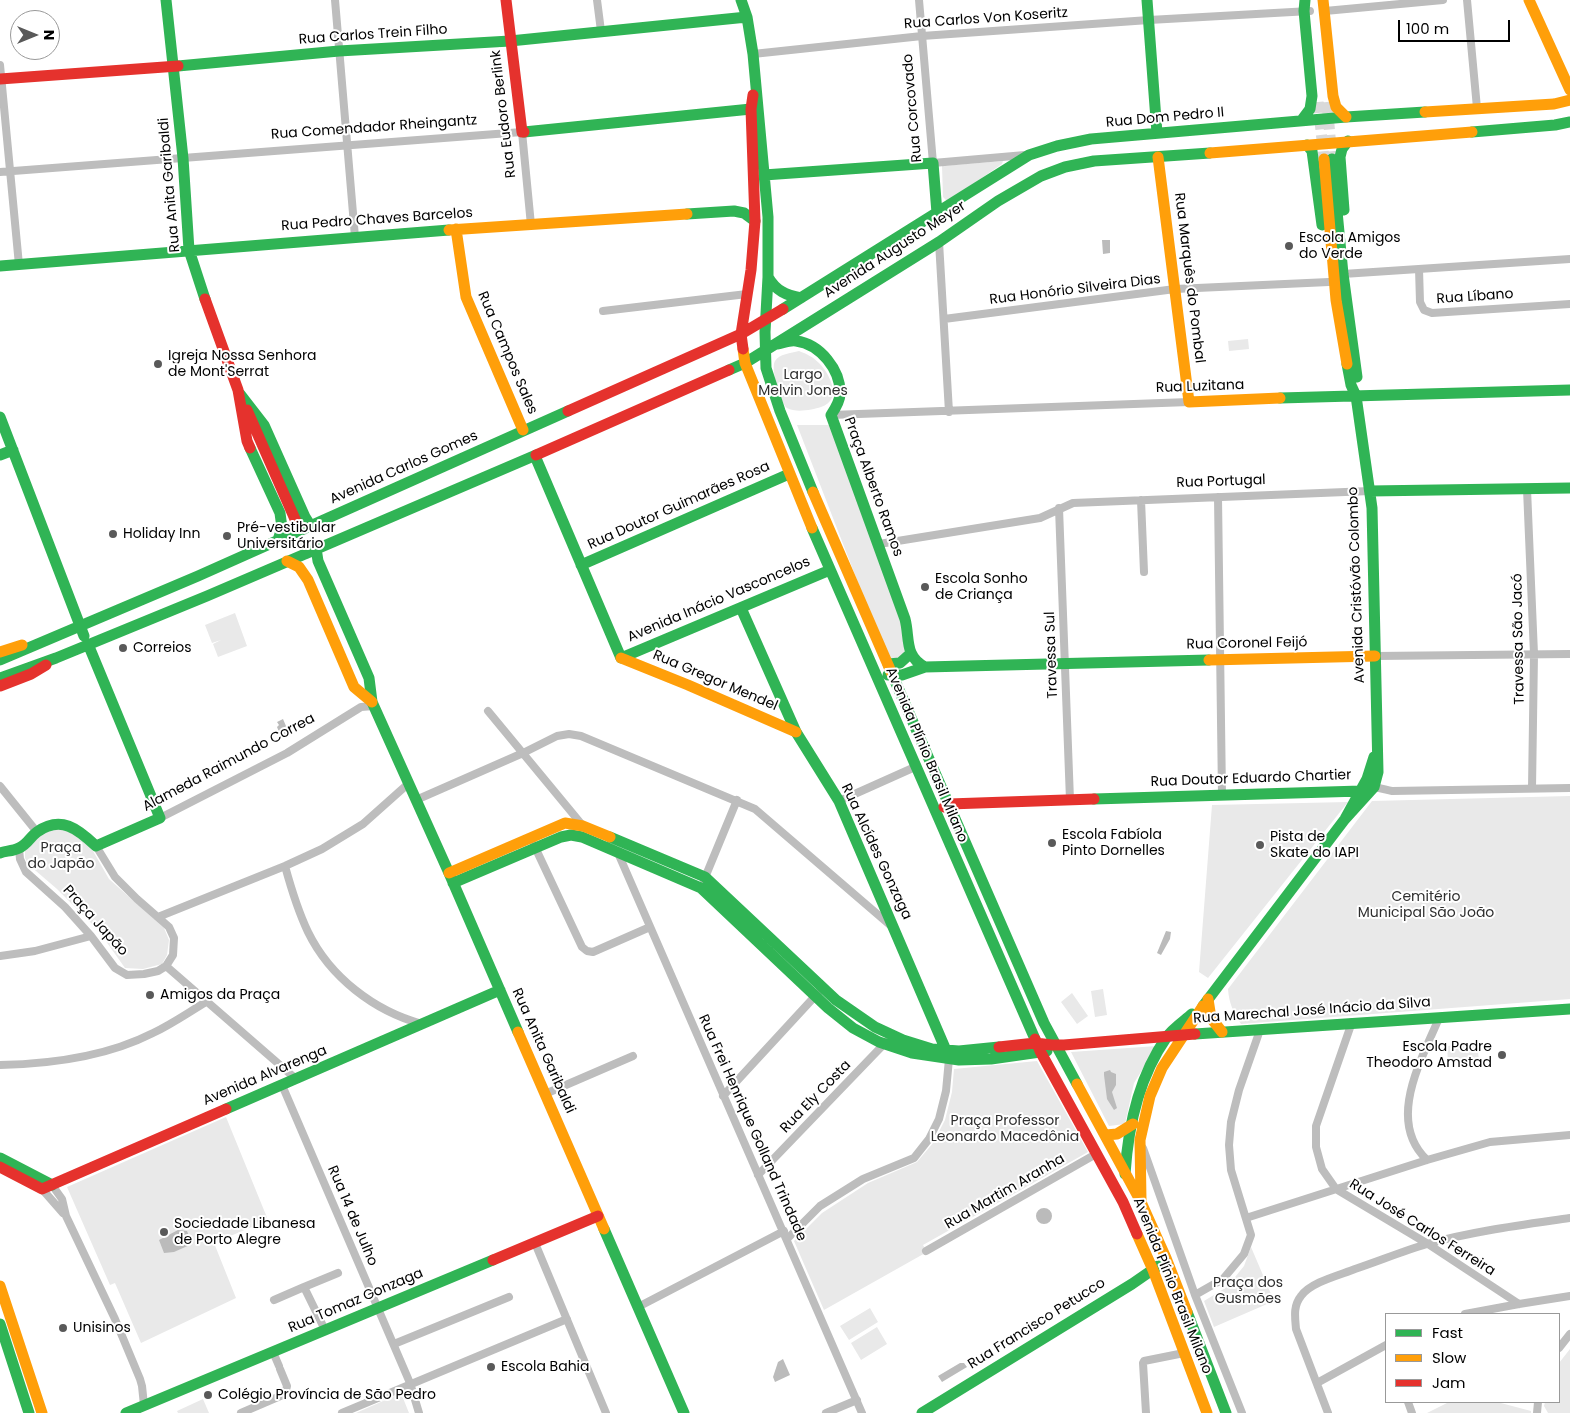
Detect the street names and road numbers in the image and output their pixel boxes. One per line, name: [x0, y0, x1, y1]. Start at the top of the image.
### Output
street label: Rua Carlos Von Koseritz: [904, 5, 1068, 33]
street label: Rua Carlos Trein Filho: [298, 21, 448, 49]
street label: Rua Eudoro Berlink: [488, 49, 520, 179]
street label: Rua Corcovado: [900, 53, 926, 163]
street label: Rua Dom Pedro II: [1105, 104, 1225, 132]
street label: Rua Comendador Rheingantz: [270, 112, 478, 144]
street label: Rua Anita Garibaldi: [156, 117, 184, 253]
street label: Rua Marquês do Pombal: [1170, 192, 1208, 364]
street label: Avenida Augusto Meyer: [821, 198, 969, 302]
street label: Rua Pedro Chaves Barcelos: [281, 205, 473, 235]
street label: Rua Honório Silveira Dias: [989, 271, 1161, 309]
street label: Rua Líbano: [1436, 286, 1514, 308]
street label: Rua Campos Sales: [473, 289, 541, 417]
street label: Rua Luzitana: [1155, 377, 1245, 397]
street label: Praça Alberto Ramos: [840, 415, 906, 559]
street label: Avenida Carlos Gomes: [327, 428, 481, 508]
street label: Rua Doutor Guimarães Rosa: [585, 458, 773, 554]
street label: Rua Portugal: [1176, 472, 1266, 492]
street label: Avenida Cristóvão Colombo: [1345, 486, 1369, 684]
street label: Avenida Inácio Vasconcelos: [625, 554, 813, 646]
street label: Travessa São Jacó: [1509, 573, 1529, 705]
street label: Travessa Sul: [1042, 611, 1062, 699]
street label: Rua Coronel Feijó: [1186, 635, 1308, 653]
street label: Rua Gregor Mendel: [650, 647, 780, 715]
street label: Avenida Plínio Brasil Milano: [881, 665, 971, 845]
street label: Alameda Raimundo Correa: [140, 710, 318, 816]
street label: Rua Doutor Eduardo Chartier: [1150, 767, 1352, 791]
street label: Rua Alcídes Gonzaga: [837, 781, 915, 923]
street label: Praça Japão: [59, 882, 131, 960]
street label: Rua Anita Garibaldi: [508, 986, 578, 1116]
street label: Rua Marechal José Inácio da Silva: [1193, 994, 1431, 1028]
street label: Rua Frei Henrique Golland Trindade: [694, 1012, 810, 1244]
street label: Avenida Alvarenga: [200, 1042, 330, 1110]
street label: Rua Ely Costa: [777, 1057, 855, 1137]
street label: Rua Martim Aranha: [942, 1151, 1068, 1233]
street label: Rua 14 de Julho: [323, 1163, 381, 1269]
street label: Rua José Carlos Ferreira: [1346, 1176, 1498, 1280]
street label: Avenida Plínio Brasil Milano: [1129, 1195, 1215, 1377]
street label: Rua Tomaz Gonzaga: [286, 1265, 426, 1337]
street label: Rua Francisco Petucco: [965, 1275, 1109, 1373]

